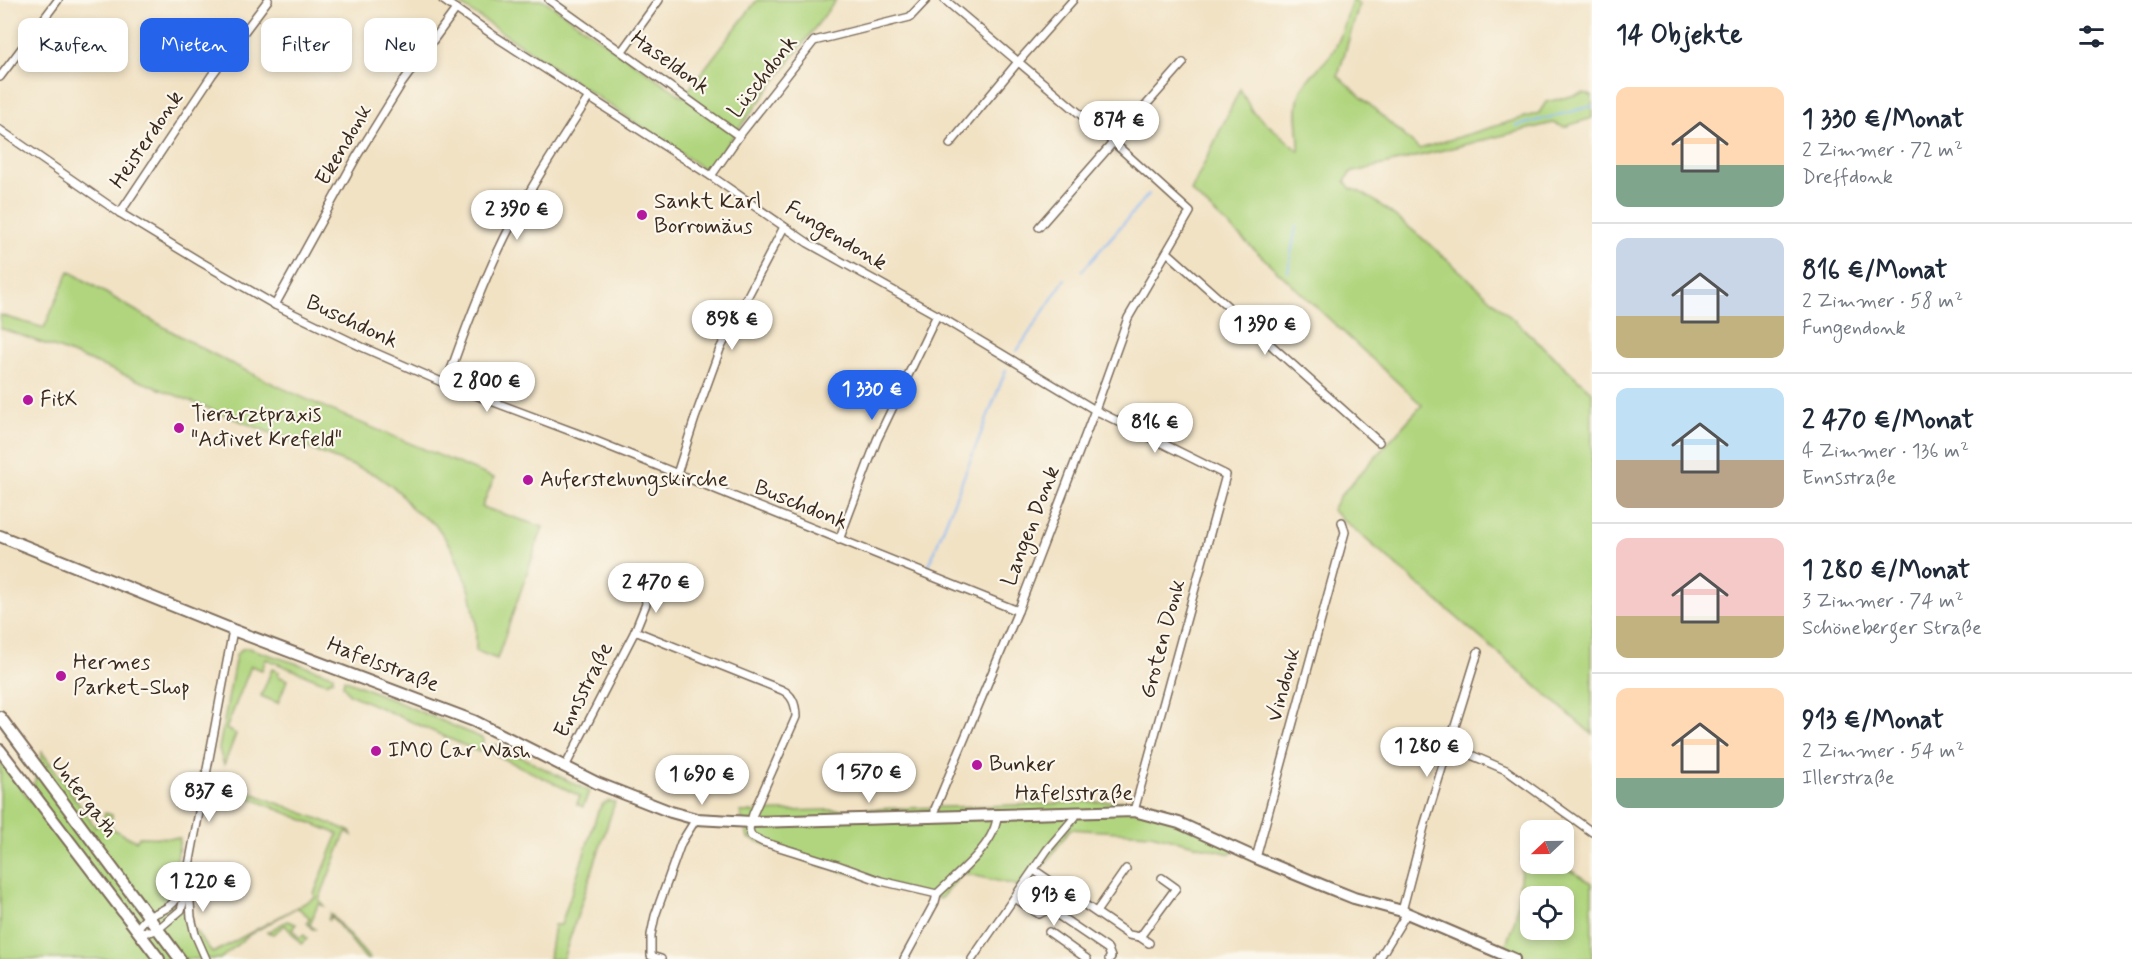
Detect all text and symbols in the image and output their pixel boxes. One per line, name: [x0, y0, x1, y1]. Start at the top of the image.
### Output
chip: Kaufen: [18, 18, 128, 72]
chip: Mieten: [140, 18, 249, 72]
chip: Filter: [261, 18, 352, 72]
chip: Neu: [364, 18, 437, 72]
text: 14 Objekte: [1616, 19, 1743, 53]
icon: filters: [2075, 20, 2108, 53]
street label: Haseldonk: [625, 25, 715, 101]
street label: Lüschdonk: [722, 30, 804, 124]
street label: Heisterdonk: [104, 85, 190, 195]
street label: Ekendonk: [309, 99, 379, 191]
pin: 874 €: [1077, 101, 1161, 152]
text: 1 330 €/Monat: [1802, 103, 1964, 137]
text: 874 €: [1093, 107, 1145, 134]
icon: home: [1664, 111, 1736, 183]
text: 2 Zimmer · 72 m²: [1802, 137, 1963, 164]
text: Dreffdonk: [1802, 164, 1893, 191]
place label: Sankt Karl Borromäus: [654, 188, 762, 241]
pin: 2 390 €: [462, 190, 572, 241]
street label: Fungendonk: [778, 195, 892, 280]
text: 2 390 €: [485, 196, 549, 223]
marker: Sankt Karl Borromäus: [635, 208, 649, 222]
text: 816 €/Monat: [1802, 254, 1947, 288]
icon: home: [1664, 262, 1736, 334]
text: 2 Zimmer · 58 m²: [1802, 288, 1963, 315]
street label: Buschdonk: [301, 289, 403, 356]
pin: 898 €: [690, 300, 774, 351]
pin: 1 390 €: [1210, 305, 1320, 356]
text: 898 €: [706, 306, 758, 333]
text: 1 390 €: [1233, 311, 1297, 338]
text: Fungendonk: [1802, 315, 1906, 342]
pin: 2 800 €: [432, 362, 542, 413]
text: 2 800 €: [453, 368, 521, 395]
pin: 1 330 €: [817, 370, 927, 421]
text: 1 330 €: [842, 376, 902, 403]
place label: FitX: [40, 386, 78, 414]
marker: FitX: [21, 393, 35, 407]
place label: Tierarztpraxis "Activet Krefeld": [191, 401, 342, 454]
pin: 816 €: [1113, 403, 1197, 454]
text: 2 470 €/Monat: [1802, 404, 1974, 438]
text: 816 €: [1131, 409, 1179, 436]
icon: home: [1664, 412, 1736, 484]
marker: Tierarztpraxis "Activet Krefeld": [172, 421, 186, 435]
text: 4 Zimmer · 136 m²: [1802, 438, 1969, 465]
street label: Langen Donk: [995, 462, 1070, 591]
text: Ennsstraße: [1802, 465, 1896, 492]
place label: Auferstehungskirche: [540, 466, 729, 497]
marker: Auferstehungskirche: [521, 473, 535, 487]
street label: Buschdonk: [750, 474, 852, 536]
text: 1 280 €/Monat: [1802, 554, 1970, 588]
icon: home: [1664, 562, 1736, 634]
pin: 2 470 €: [601, 563, 711, 614]
text: 2 470 €: [622, 569, 690, 596]
street label: Groten Donk: [1134, 576, 1192, 702]
text: 3 Zimmer · 74 m²: [1802, 588, 1964, 615]
text: Schöneberger Straße: [1802, 615, 1982, 642]
street label: Hafelsstraße: [323, 631, 443, 699]
street label: Ennsstraße: [548, 637, 620, 743]
street label: Vindonk: [1261, 645, 1307, 725]
place label: Hermes Parket-Shop: [73, 649, 190, 702]
marker: Hermes Parket-Shop: [54, 669, 68, 683]
text: 913 €/Monat: [1802, 704, 1944, 738]
icon: home: [1664, 712, 1736, 784]
pin: 1 280 €: [1372, 727, 1482, 778]
text: 1 280 €: [1394, 733, 1460, 760]
place label: IMO Car Wash: [388, 737, 531, 765]
text: 2 Zimmer · 54 m²: [1802, 738, 1964, 765]
marker: IMO Car Wash: [369, 744, 383, 758]
street label: Untergath: [43, 751, 124, 844]
place label: Bunker: [989, 751, 1056, 779]
pin: 1 570 €: [814, 753, 924, 804]
pin: 1 690 €: [647, 755, 757, 806]
marker: Bunker: [970, 758, 984, 772]
text: 1 570 €: [836, 759, 902, 786]
text: 1 690 €: [669, 761, 735, 788]
text: Illerstraße: [1802, 765, 1895, 792]
pin: 837 €: [167, 772, 251, 823]
text: 837 €: [184, 778, 234, 805]
street label: Hafelsstraße: [1015, 780, 1133, 808]
north arrow: [1520, 820, 1574, 874]
map controls: [1520, 820, 1574, 940]
pin: 1 220 €: [148, 862, 258, 913]
text: 1 220 €: [170, 868, 236, 895]
pin: 913 €: [1012, 876, 1096, 927]
text: 913 €: [1031, 882, 1077, 909]
button: locate: [1520, 886, 1574, 940]

